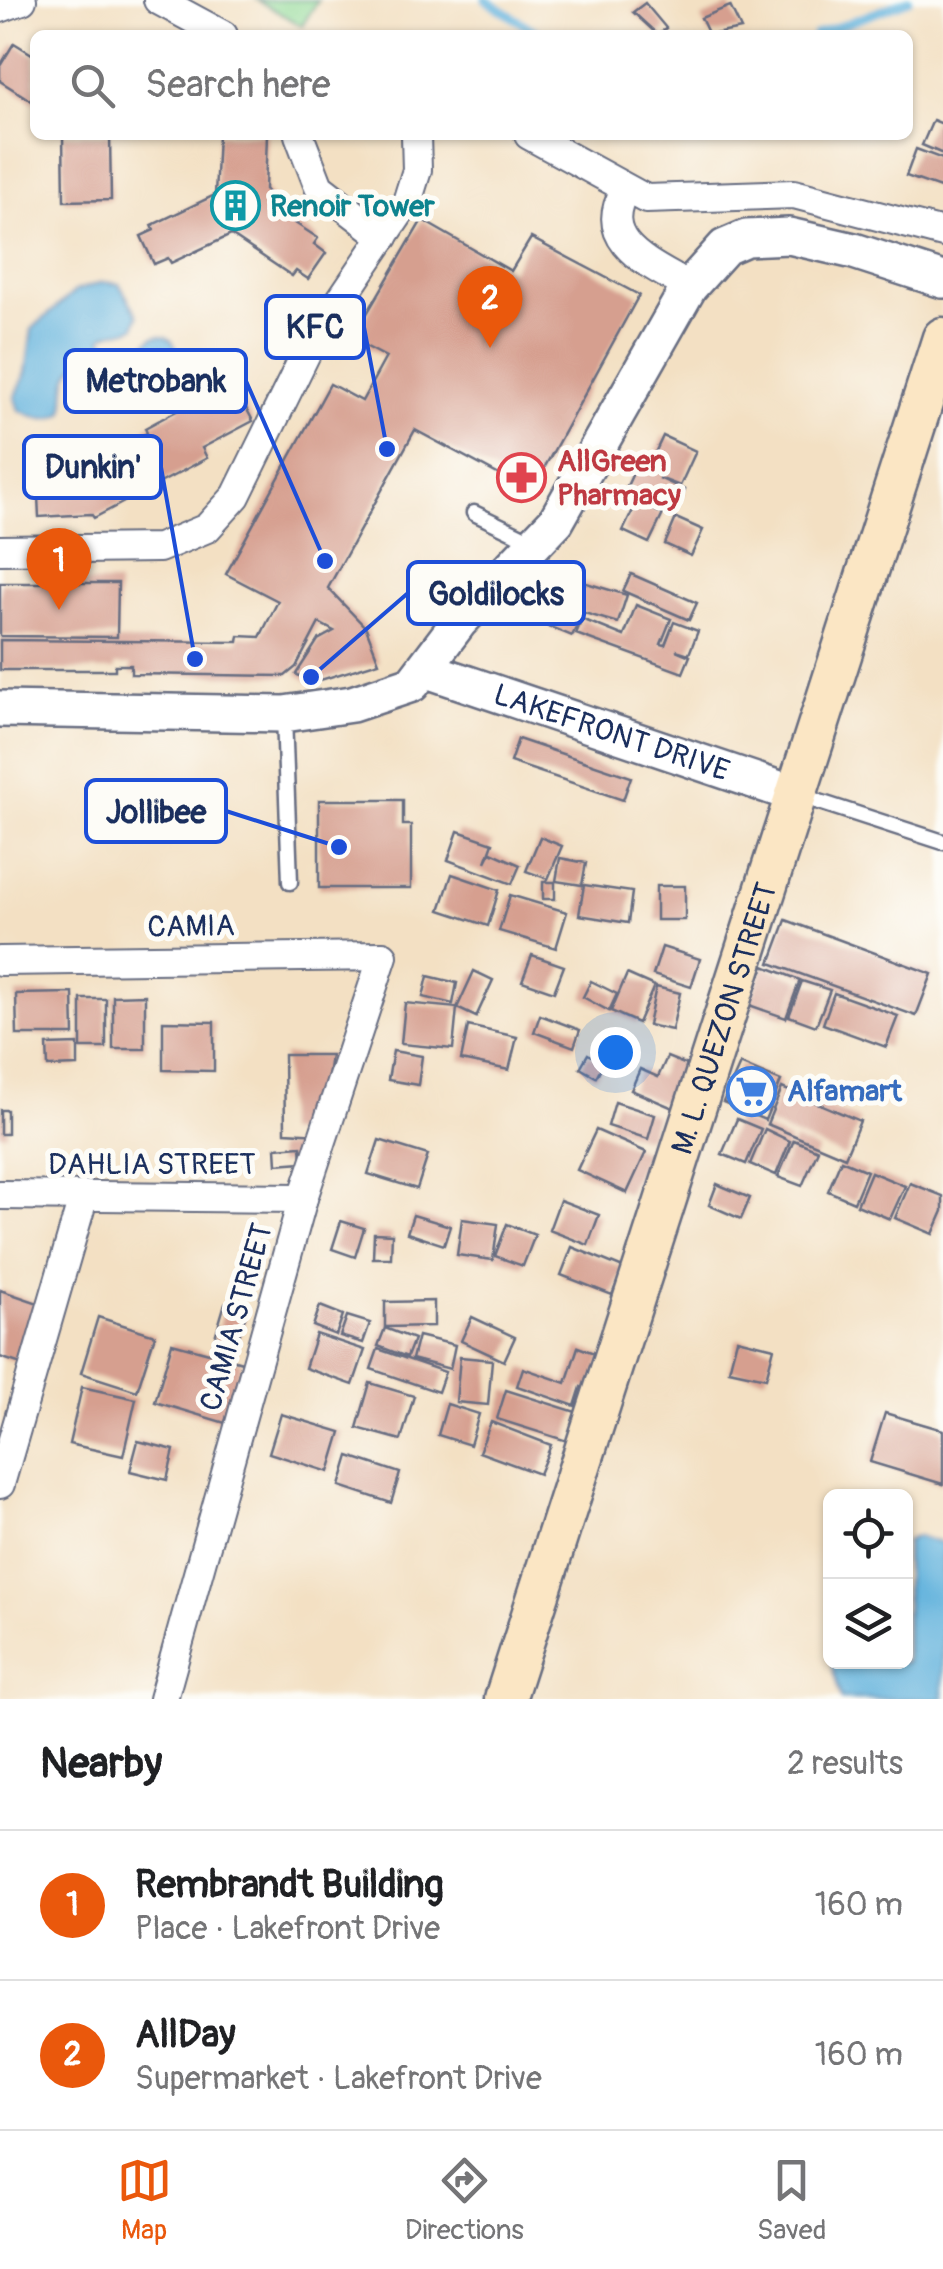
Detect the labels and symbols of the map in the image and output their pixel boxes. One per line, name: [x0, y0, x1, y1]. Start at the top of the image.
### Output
building icon: Renoir Tower: [209, 180, 261, 232]
place label: Renoir Tower: [270, 188, 435, 225]
pin: 2: [458, 266, 522, 348]
callout: KFC: [266, 296, 364, 358]
text: KFC: [286, 308, 344, 348]
callout: Metrobank: [65, 350, 246, 412]
text: Metrobank: [86, 362, 227, 402]
callout: Dunkin': [24, 436, 161, 498]
place label: AllGreen Pharmacy: [557, 443, 681, 514]
text: Dunkin': [45, 448, 141, 488]
pharmacy icon: AllGreen Pharmacy: [496, 452, 548, 504]
pin: 1: [27, 528, 92, 610]
callout: Goldilocks: [408, 562, 584, 624]
text: Goldilocks: [428, 575, 565, 615]
street label: LAKEFRONT DRIVE: [489, 676, 734, 790]
callout: Jollibee: [86, 780, 226, 842]
text: Jollibee: [106, 793, 208, 833]
street label: M. L. QUEZON STREET: [663, 878, 786, 1159]
street label: CAMIA: [147, 907, 235, 946]
your location: [590, 1027, 641, 1078]
supermarket icon: Alfamart: [726, 1065, 778, 1117]
place label: Alfamart: [787, 1073, 903, 1110]
street label: DAHLIA STREET: [48, 1146, 256, 1183]
street label: CAMIA STREET: [192, 1219, 281, 1415]

